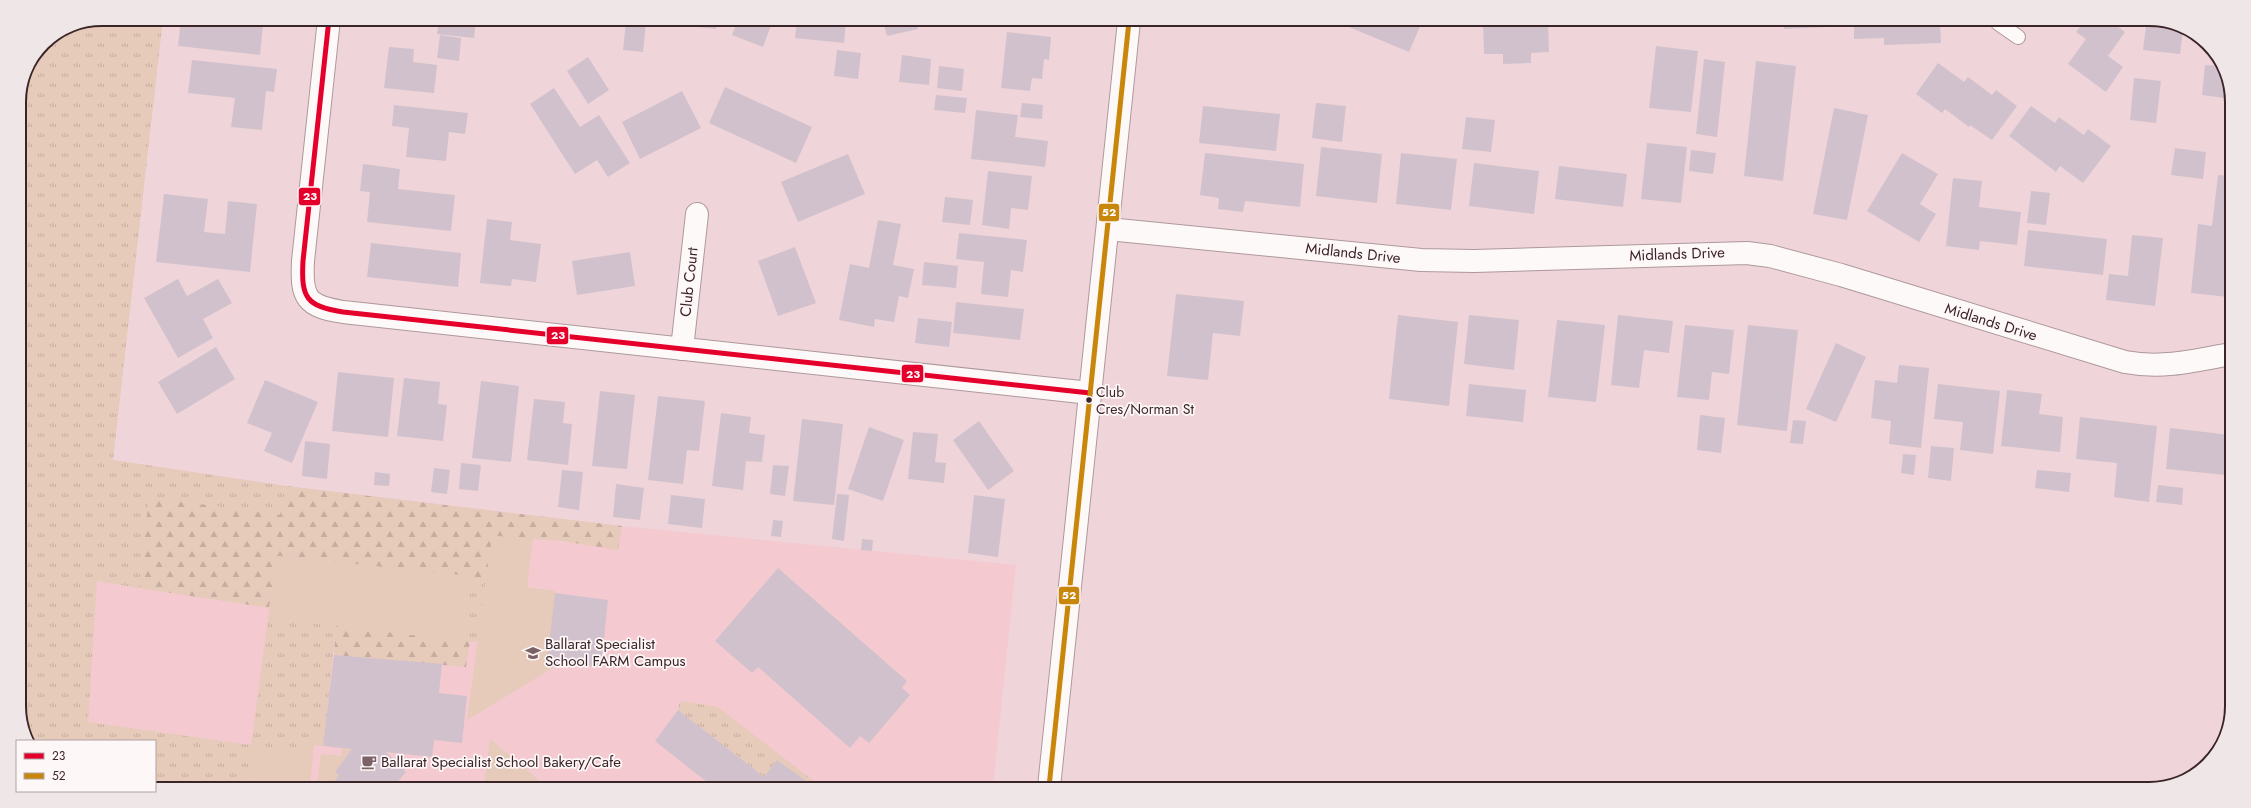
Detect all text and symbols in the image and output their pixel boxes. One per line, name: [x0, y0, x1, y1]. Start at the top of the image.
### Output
line badge: 23: [298, 187, 321, 206]
text: 23: [303, 188, 317, 204]
line badge: 52: [1098, 203, 1120, 222]
text: 52: [1102, 204, 1116, 220]
street label: Midlands Drive: [1304, 237, 1402, 269]
street label: Midlands Drive: [1629, 241, 1725, 267]
street label: Club Court: [674, 246, 704, 318]
street label: Midlands Drive: [1942, 298, 2040, 347]
line badge: 23: [546, 326, 569, 345]
text: 23: [551, 327, 565, 343]
line badge: 23: [901, 364, 924, 383]
text: 23: [906, 366, 920, 382]
place label: Club Cres/Norman St: [1096, 382, 1194, 419]
marker: Club Cres/Norman St: [1084, 395, 1094, 405]
line badge: 52: [1058, 586, 1080, 605]
text: 52: [1062, 587, 1076, 603]
place label: Ballarat Specialist School FARM Campus: [545, 633, 686, 672]
school or university icon: Ballarat Specialist School FARM Campus: [524, 644, 542, 662]
legend: [16, 740, 156, 792]
text: 23: [52, 747, 66, 765]
place label: Ballarat Specialist School Bakery/Cafe: [381, 751, 621, 773]
cafe icon: Ballarat Specialist School Bakery/Cafe: [360, 753, 378, 771]
text: 52: [52, 767, 66, 785]

